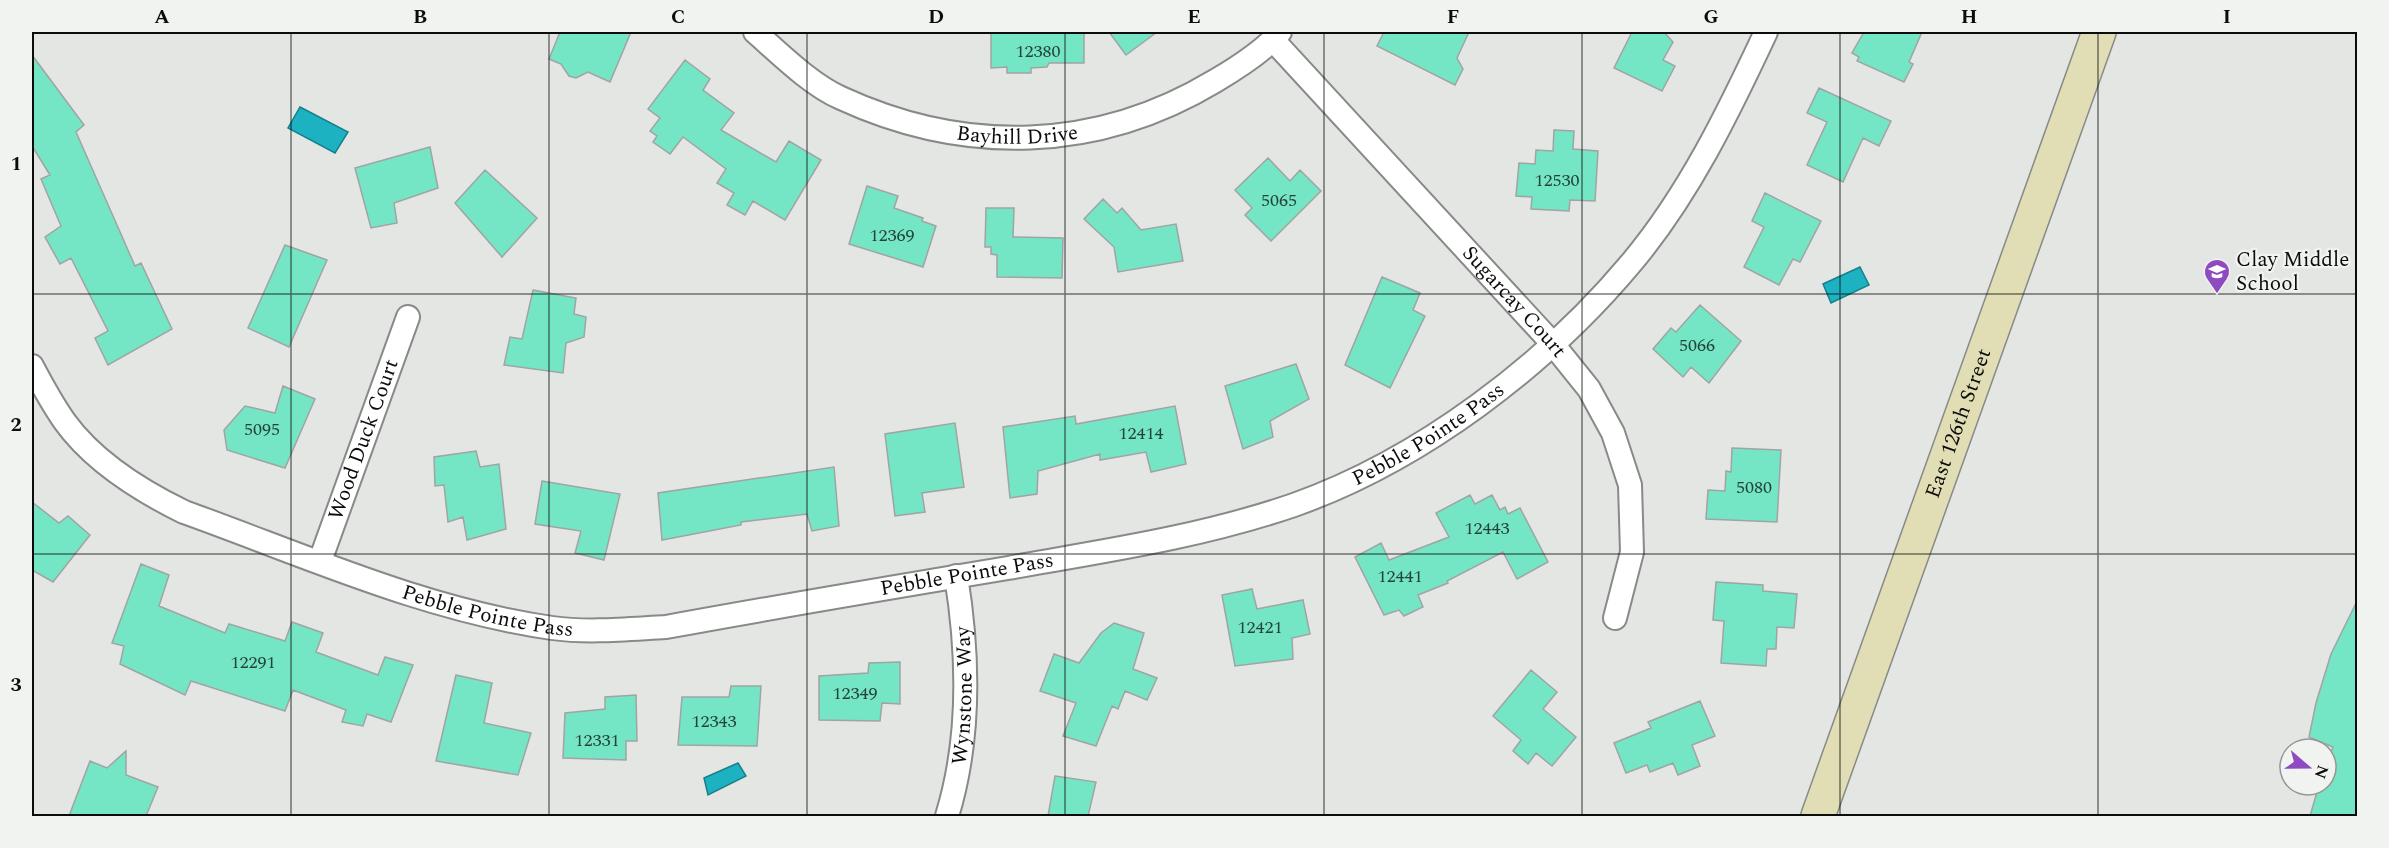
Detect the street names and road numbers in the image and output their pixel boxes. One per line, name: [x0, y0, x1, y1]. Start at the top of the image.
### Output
street label: Bayhill Drive: [954, 117, 1080, 154]
street label: Sugarcay Court: [1454, 239, 1574, 365]
street label: East 126th Street: [1917, 344, 2000, 503]
street label: Wood Duck Court: [320, 355, 408, 525]
street label: Pebble Pointe Pass: [1347, 375, 1512, 495]
street label: Pebble Pointe Pass: [878, 544, 1056, 605]
street label: Pebble Pointe Pass: [398, 577, 574, 646]
street label: Wynstone Way: [943, 624, 982, 767]

